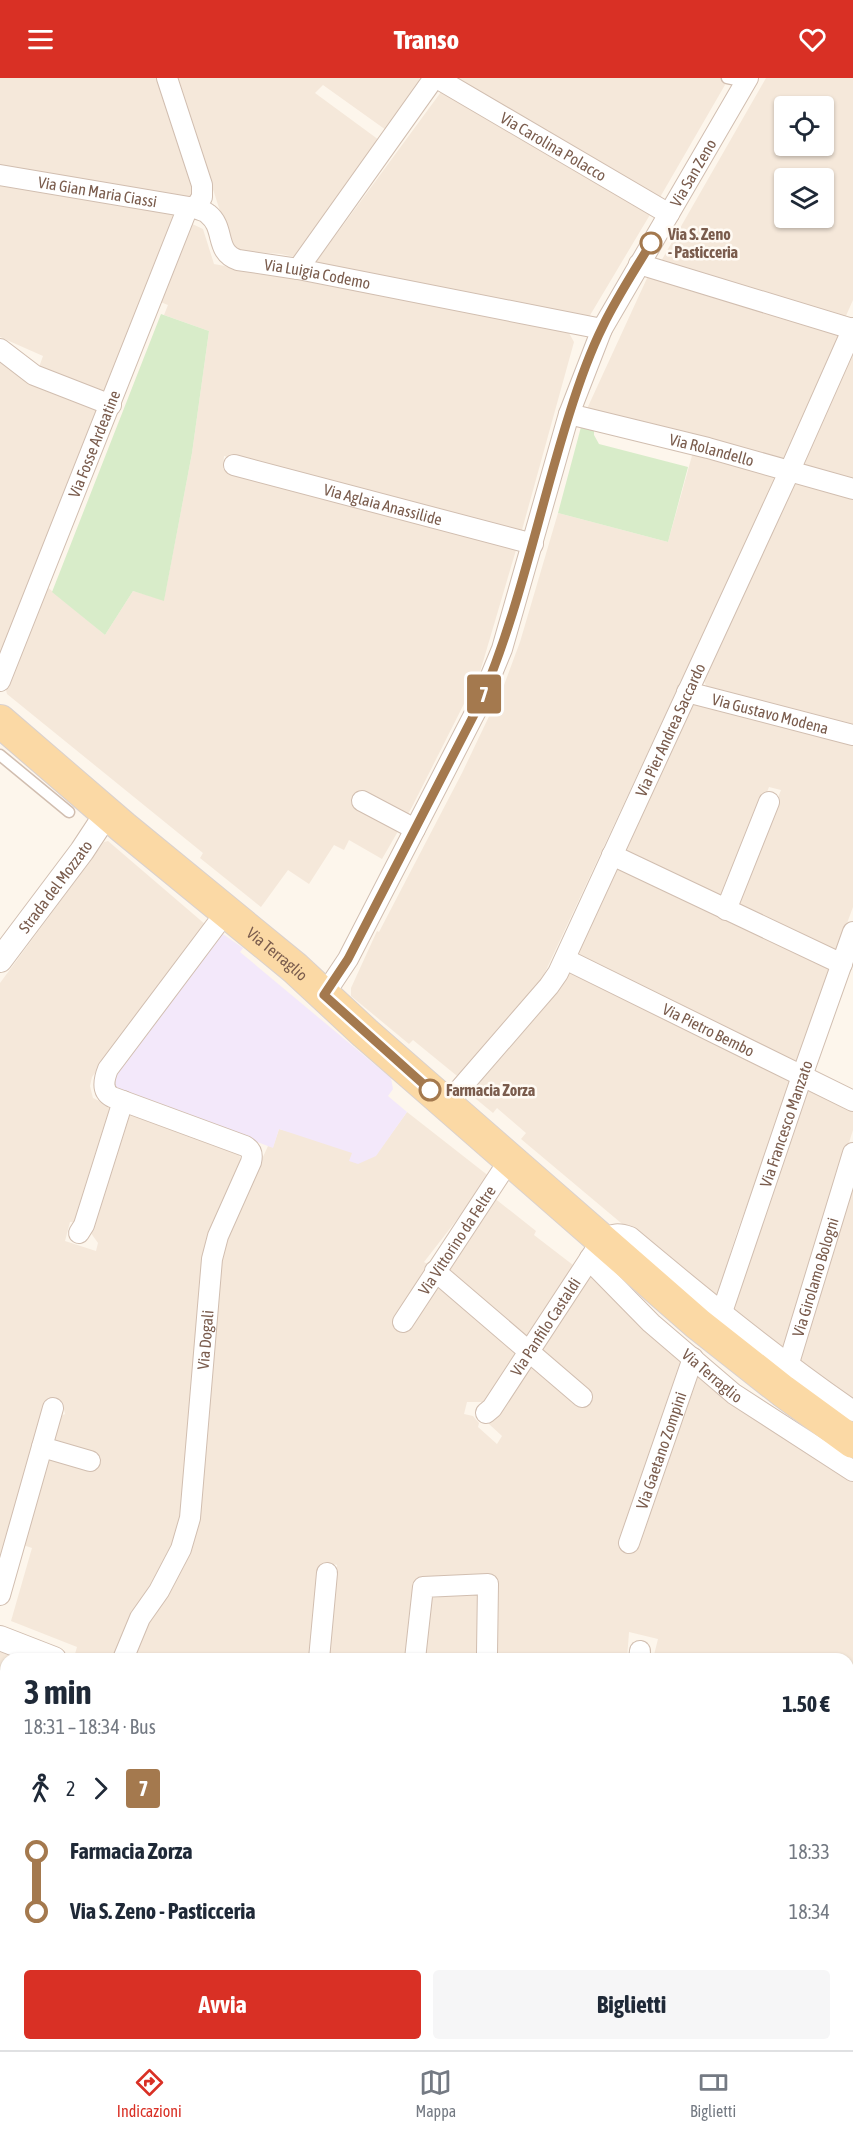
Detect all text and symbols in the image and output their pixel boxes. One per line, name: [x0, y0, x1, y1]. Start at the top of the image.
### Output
icon: menu: [24, 23, 57, 56]
icon: heart: [796, 23, 829, 56]
text: Transo: [394, 24, 459, 55]
map controls: [774, 96, 834, 228]
button: locate: [774, 96, 834, 156]
street label: Via Carolina Polacco: [497, 108, 610, 184]
street label: Via San Zeno: [666, 136, 720, 210]
button: layers: [774, 168, 834, 228]
street label: Via Gian Maria Ciassi: [37, 173, 158, 210]
place label: Via S. Zeno - Pasticceria: [667, 225, 738, 261]
marker: Via S. Zeno - Pasticceria: [640, 232, 662, 254]
street label: Via Luigia Codemo: [263, 255, 372, 292]
street label: Via Fosse Ardeatine: [65, 388, 123, 500]
street label: Via Rolandello: [667, 430, 756, 470]
street label: Via Aglaia Anassilide: [322, 480, 444, 529]
street label: Via Pier Andrea Saccardo: [632, 660, 709, 799]
line badge: 7: [464, 674, 504, 714]
text: 7: [479, 682, 489, 706]
street label: Via Gustavo Modena: [710, 690, 830, 737]
street label: Strada del Mozzato: [15, 837, 96, 936]
street label: Via Terraglio: [243, 923, 311, 984]
street label: Via Pietro Bembo: [660, 1000, 757, 1060]
street label: Via Francesco Manzato: [756, 1058, 816, 1189]
marker: Farmacia Zorza: [419, 1079, 441, 1101]
place label: Farmacia Zorza: [446, 1081, 535, 1099]
street label: Via Vittorino da Feltre: [414, 1182, 499, 1298]
street label: Via Girolamo Bologni: [788, 1215, 842, 1339]
street label: Via Panfilo Castaldi: [507, 1274, 584, 1379]
street label: Via Dogali: [194, 1309, 217, 1370]
street label: Via Terraglio: [679, 1345, 746, 1406]
street label: Via Gaetano Zompini: [632, 1389, 690, 1511]
text: 3 min: [24, 1673, 91, 1711]
text: 1.50 €: [782, 1691, 830, 1717]
text: 18:31 – 18:34 · Bus: [24, 1715, 156, 1738]
icon: walk: [24, 1772, 57, 1805]
icon: forward: [84, 1772, 117, 1805]
text: 7: [138, 1776, 148, 1800]
text: 2: [66, 1777, 75, 1800]
text: Farmacia Zorza: [70, 1838, 193, 1864]
text: 18:33: [789, 1840, 830, 1863]
text: Via S. Zeno - Pasticceria: [70, 1898, 255, 1924]
text: 18:34: [789, 1900, 830, 1923]
button: Avvia: [24, 1970, 421, 2039]
button: Biglietti: [433, 1970, 830, 2039]
tab: Indicazioni: [117, 2066, 182, 2120]
tab: Mappa: [415, 2066, 456, 2120]
tab: Biglietti: [690, 2066, 736, 2120]

